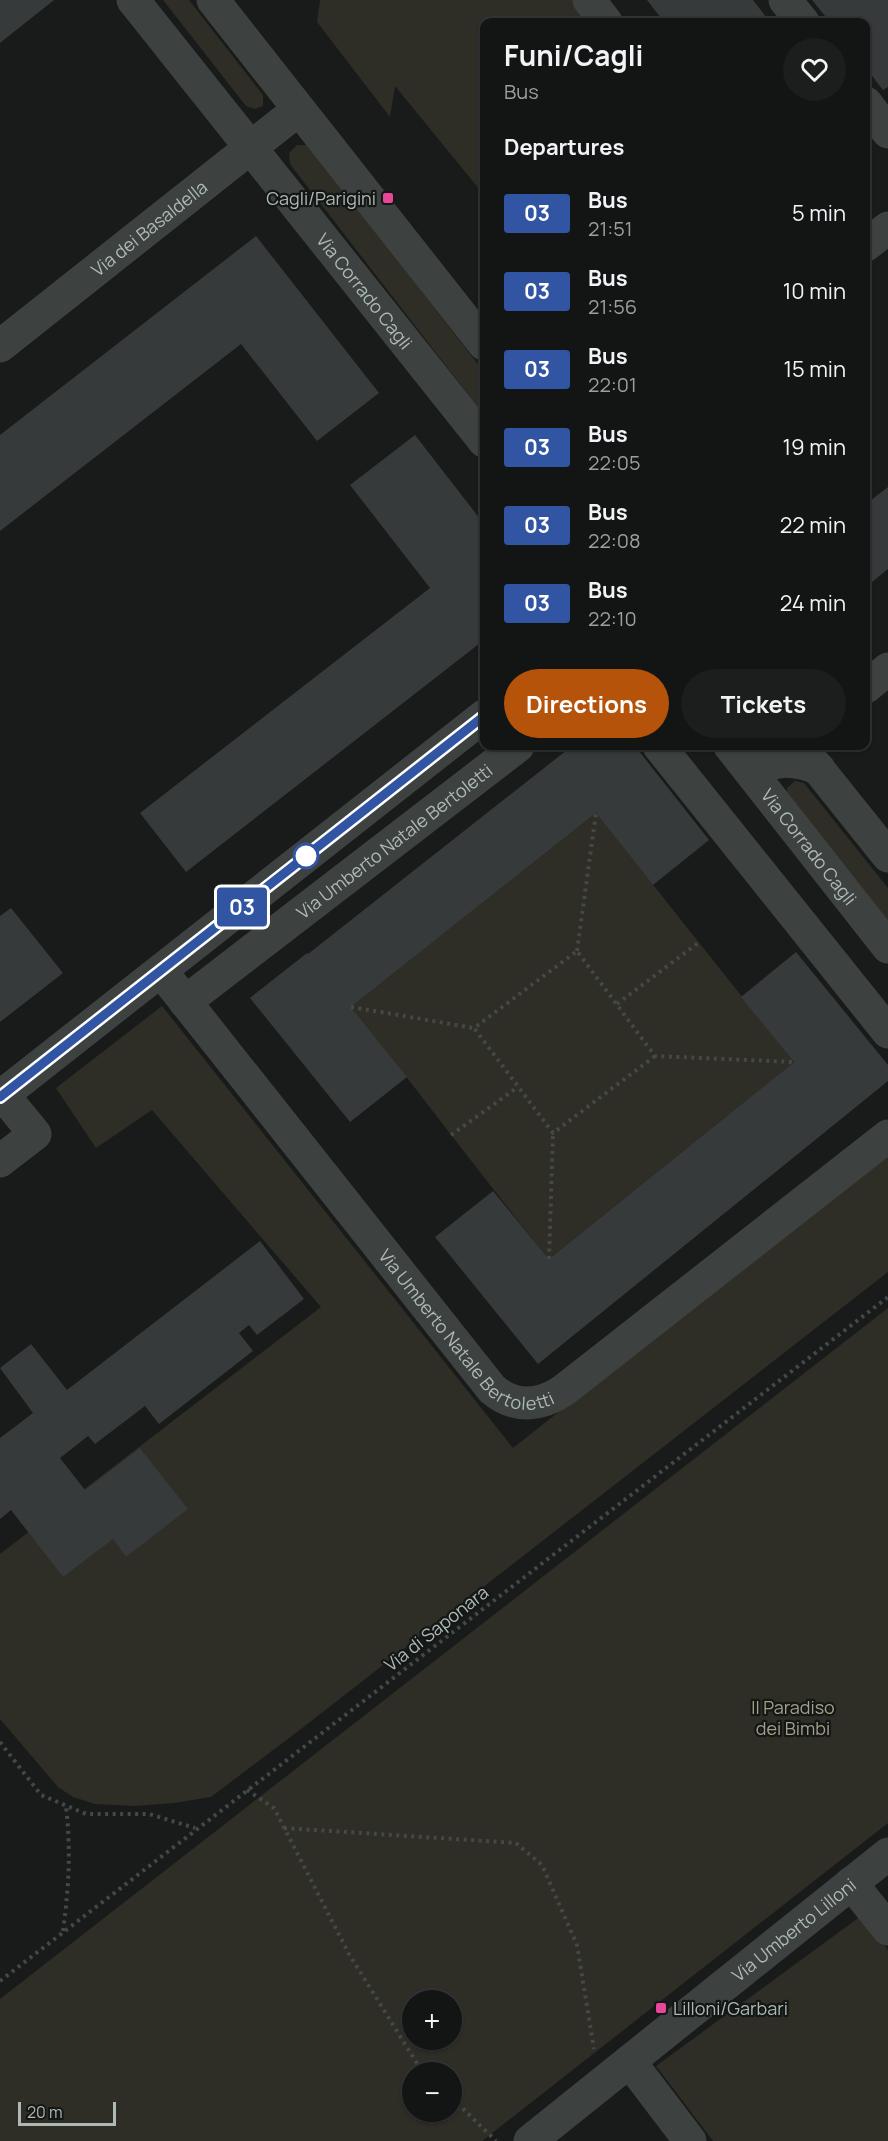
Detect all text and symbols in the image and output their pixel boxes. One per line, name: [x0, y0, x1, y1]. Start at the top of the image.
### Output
text: Funi/Cagli: [504, 36, 643, 74]
button: heart: [783, 38, 846, 101]
text: Bus: [504, 78, 539, 105]
text: Departures: [504, 132, 624, 162]
street label: Via dei Basaldella: [86, 175, 212, 281]
text: Bus: [588, 185, 628, 215]
place label: Cagli/Parigini: [266, 186, 376, 210]
marker: Cagli/Parigini: [381, 191, 395, 205]
text: 5 min: [792, 198, 846, 228]
text: 03: [524, 199, 550, 227]
text: 21:51: [588, 215, 633, 242]
street label: Via Corrado Cagli: [311, 228, 418, 354]
text: Bus: [588, 263, 628, 293]
text: 10 min: [783, 276, 846, 306]
text: 03: [524, 277, 550, 305]
text: 21:56: [588, 293, 637, 320]
text: Bus: [588, 341, 628, 371]
text: 15 min: [783, 354, 846, 384]
text: 03: [524, 355, 550, 383]
text: 22:01: [588, 371, 637, 398]
text: Bus: [588, 419, 628, 449]
text: 19 min: [783, 432, 846, 462]
text: 03: [524, 433, 550, 461]
text: 22:05: [588, 449, 641, 476]
text: Bus: [588, 497, 628, 527]
text: 22 min: [780, 510, 846, 540]
text: 03: [524, 511, 550, 539]
text: 22:08: [588, 527, 641, 554]
text: Bus: [588, 575, 628, 605]
text: 24 min: [780, 588, 846, 618]
text: 03: [524, 589, 550, 617]
text: 22:10: [588, 605, 637, 632]
button: Directions: [504, 669, 669, 738]
button: Tickets: [681, 669, 846, 738]
street label: Via Umberto Natale Bertoletti: [292, 758, 497, 924]
street label: Via Corrado Cagli: [756, 784, 862, 910]
unlabelled marker: [293, 843, 319, 869]
line badge: 03: [215, 888, 269, 926]
text: 03: [229, 893, 255, 921]
street label: Via Umberto Natale Bertoletti: [374, 1244, 558, 1415]
street label: Via di Saponara: [379, 1580, 493, 1676]
park label: Il Paradiso dei Bimbi: [751, 1695, 835, 1740]
street label: Via Umberto Lilloni: [727, 1873, 861, 1987]
map controls: [402, 1990, 462, 2122]
button: +: [402, 1990, 462, 2050]
place label: Lilloni/Garbari: [673, 1996, 788, 2020]
marker: Lilloni/Garbari: [654, 2001, 668, 2015]
button: −: [402, 2062, 462, 2122]
scale bar: [18, 2099, 116, 2126]
text: 20 m: [27, 2101, 63, 2123]

